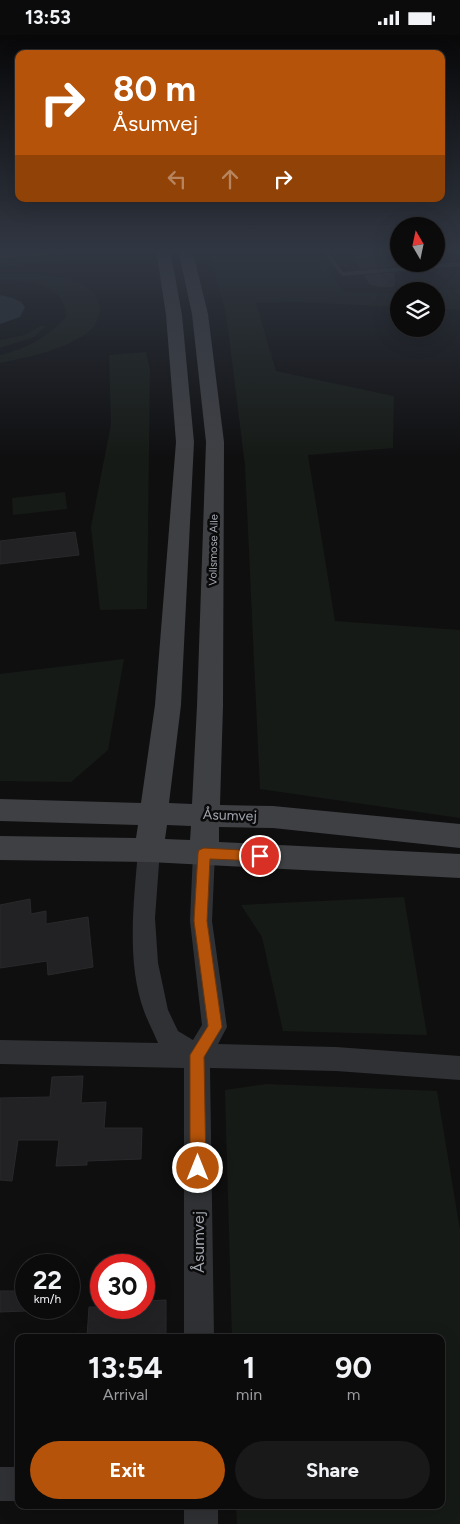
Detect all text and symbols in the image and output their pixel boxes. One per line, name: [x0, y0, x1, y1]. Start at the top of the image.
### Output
text: 13:53: [25, 6, 71, 29]
text: 80 m: [113, 68, 196, 110]
icon: right: [30, 70, 95, 135]
text: Åsumvej: [113, 110, 198, 137]
icon: left: [163, 165, 191, 193]
icon: ahead: [216, 165, 244, 193]
icon: right: [269, 165, 297, 193]
north arrow: [390, 217, 445, 273]
map controls: [390, 217, 445, 337]
button: layers: [390, 282, 445, 337]
street label: Vollsmose Alle: [206, 514, 221, 586]
street label: Åsumvej: [203, 806, 257, 825]
pin: [239, 835, 281, 877]
icon: arrive: [246, 842, 274, 870]
position arrow: [171, 1141, 223, 1193]
street label: Åsumvej: [189, 1211, 208, 1273]
speed limit sign: 30: [90, 1254, 155, 1319]
text: 22: [33, 1265, 62, 1295]
text: km/h: [34, 1292, 61, 1306]
text: 13:54: [88, 1349, 163, 1386]
text: 1: [243, 1349, 255, 1386]
text: 90: [335, 1349, 372, 1386]
text: Arrival: [103, 1385, 148, 1404]
text: min: [236, 1385, 262, 1404]
text: m: [347, 1385, 360, 1404]
button: Exit: [30, 1441, 225, 1499]
button: Share: [235, 1441, 430, 1499]

